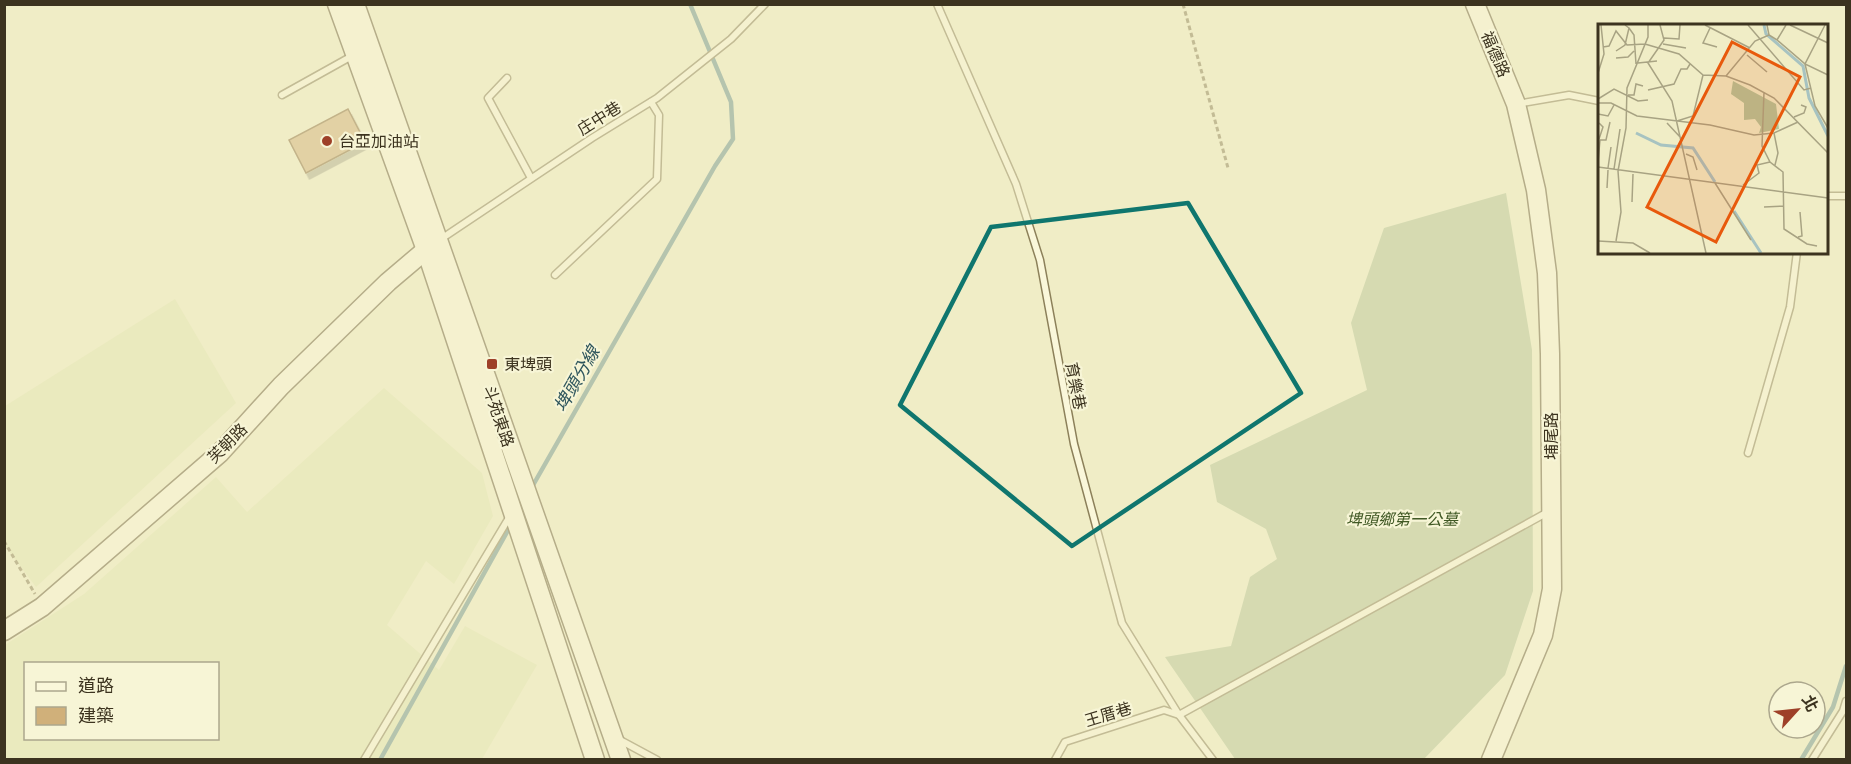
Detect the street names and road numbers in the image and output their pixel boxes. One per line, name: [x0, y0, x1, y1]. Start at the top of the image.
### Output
street label: 福德路: [1477, 28, 1515, 80]
street label: 庄中巷: [573, 97, 625, 139]
street label: 育樂巷: [1062, 361, 1090, 411]
street label: 斗苑東路: [479, 382, 519, 450]
street label: 埔尾路: [1541, 412, 1561, 460]
street label: 芙朝路: [203, 419, 251, 467]
street label: 王厝巷: [1082, 697, 1134, 731]

